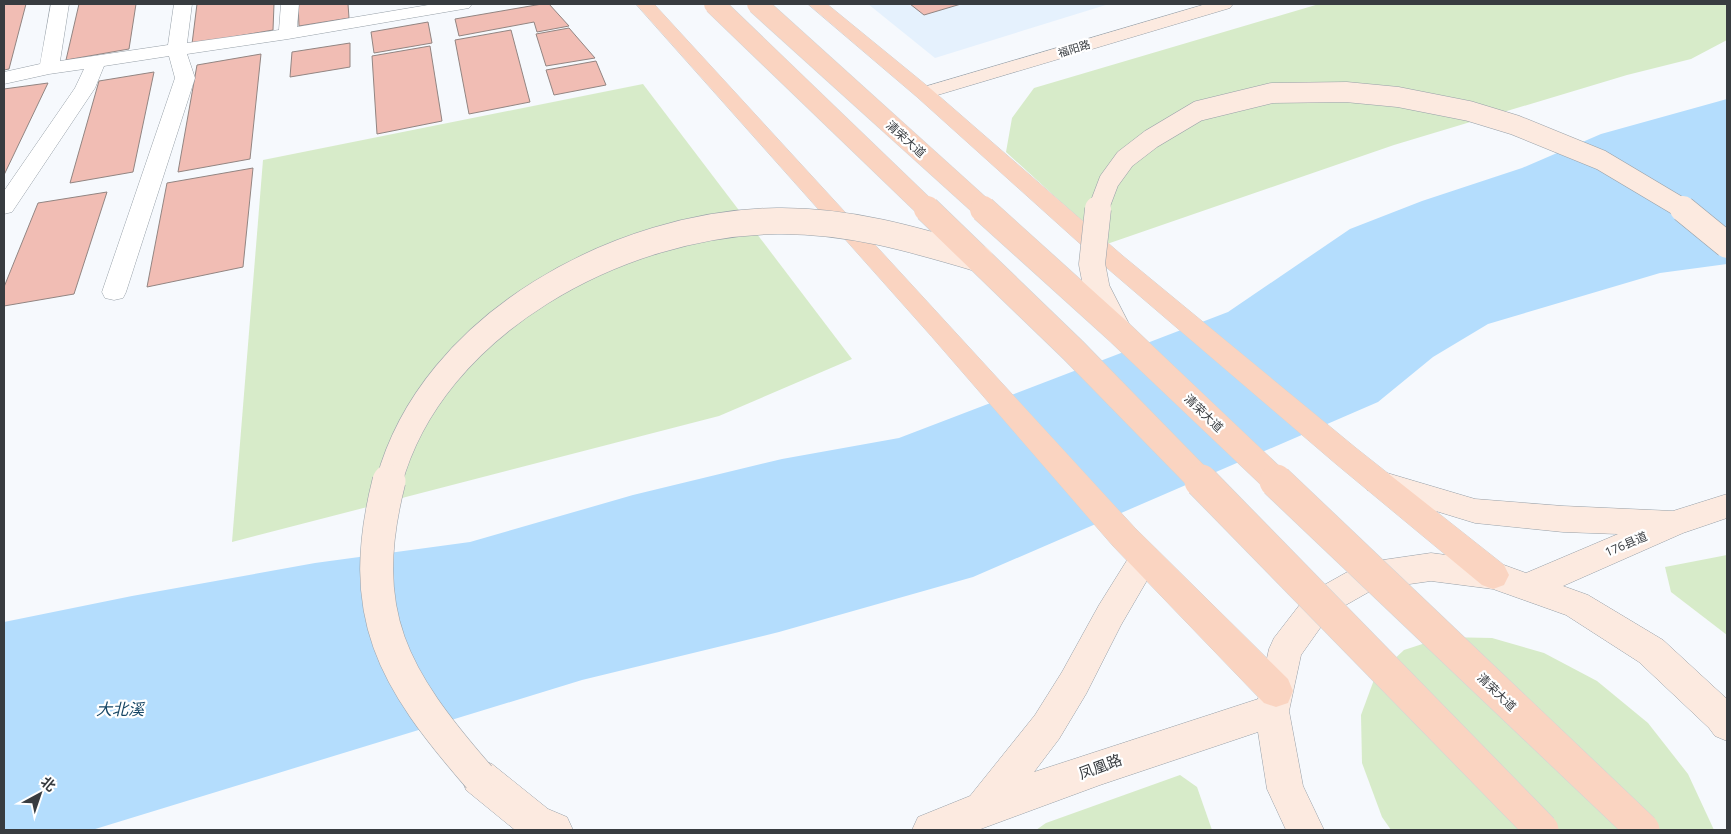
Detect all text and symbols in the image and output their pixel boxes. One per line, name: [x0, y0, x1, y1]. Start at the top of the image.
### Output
street label: 福阳路: [1056, 36, 1092, 60]
street label: 清荣大道: [882, 117, 930, 161]
street label: 清荣大道: [1181, 390, 1227, 436]
street label: 176县道: [1602, 527, 1650, 561]
street label: 清荣大道: [1474, 669, 1520, 715]
water label: 大北溪: [96, 698, 146, 720]
street label: 凤凰路: [1075, 749, 1125, 783]
north arrow: [15, 769, 65, 819]
text: 北: [37, 772, 60, 795]

